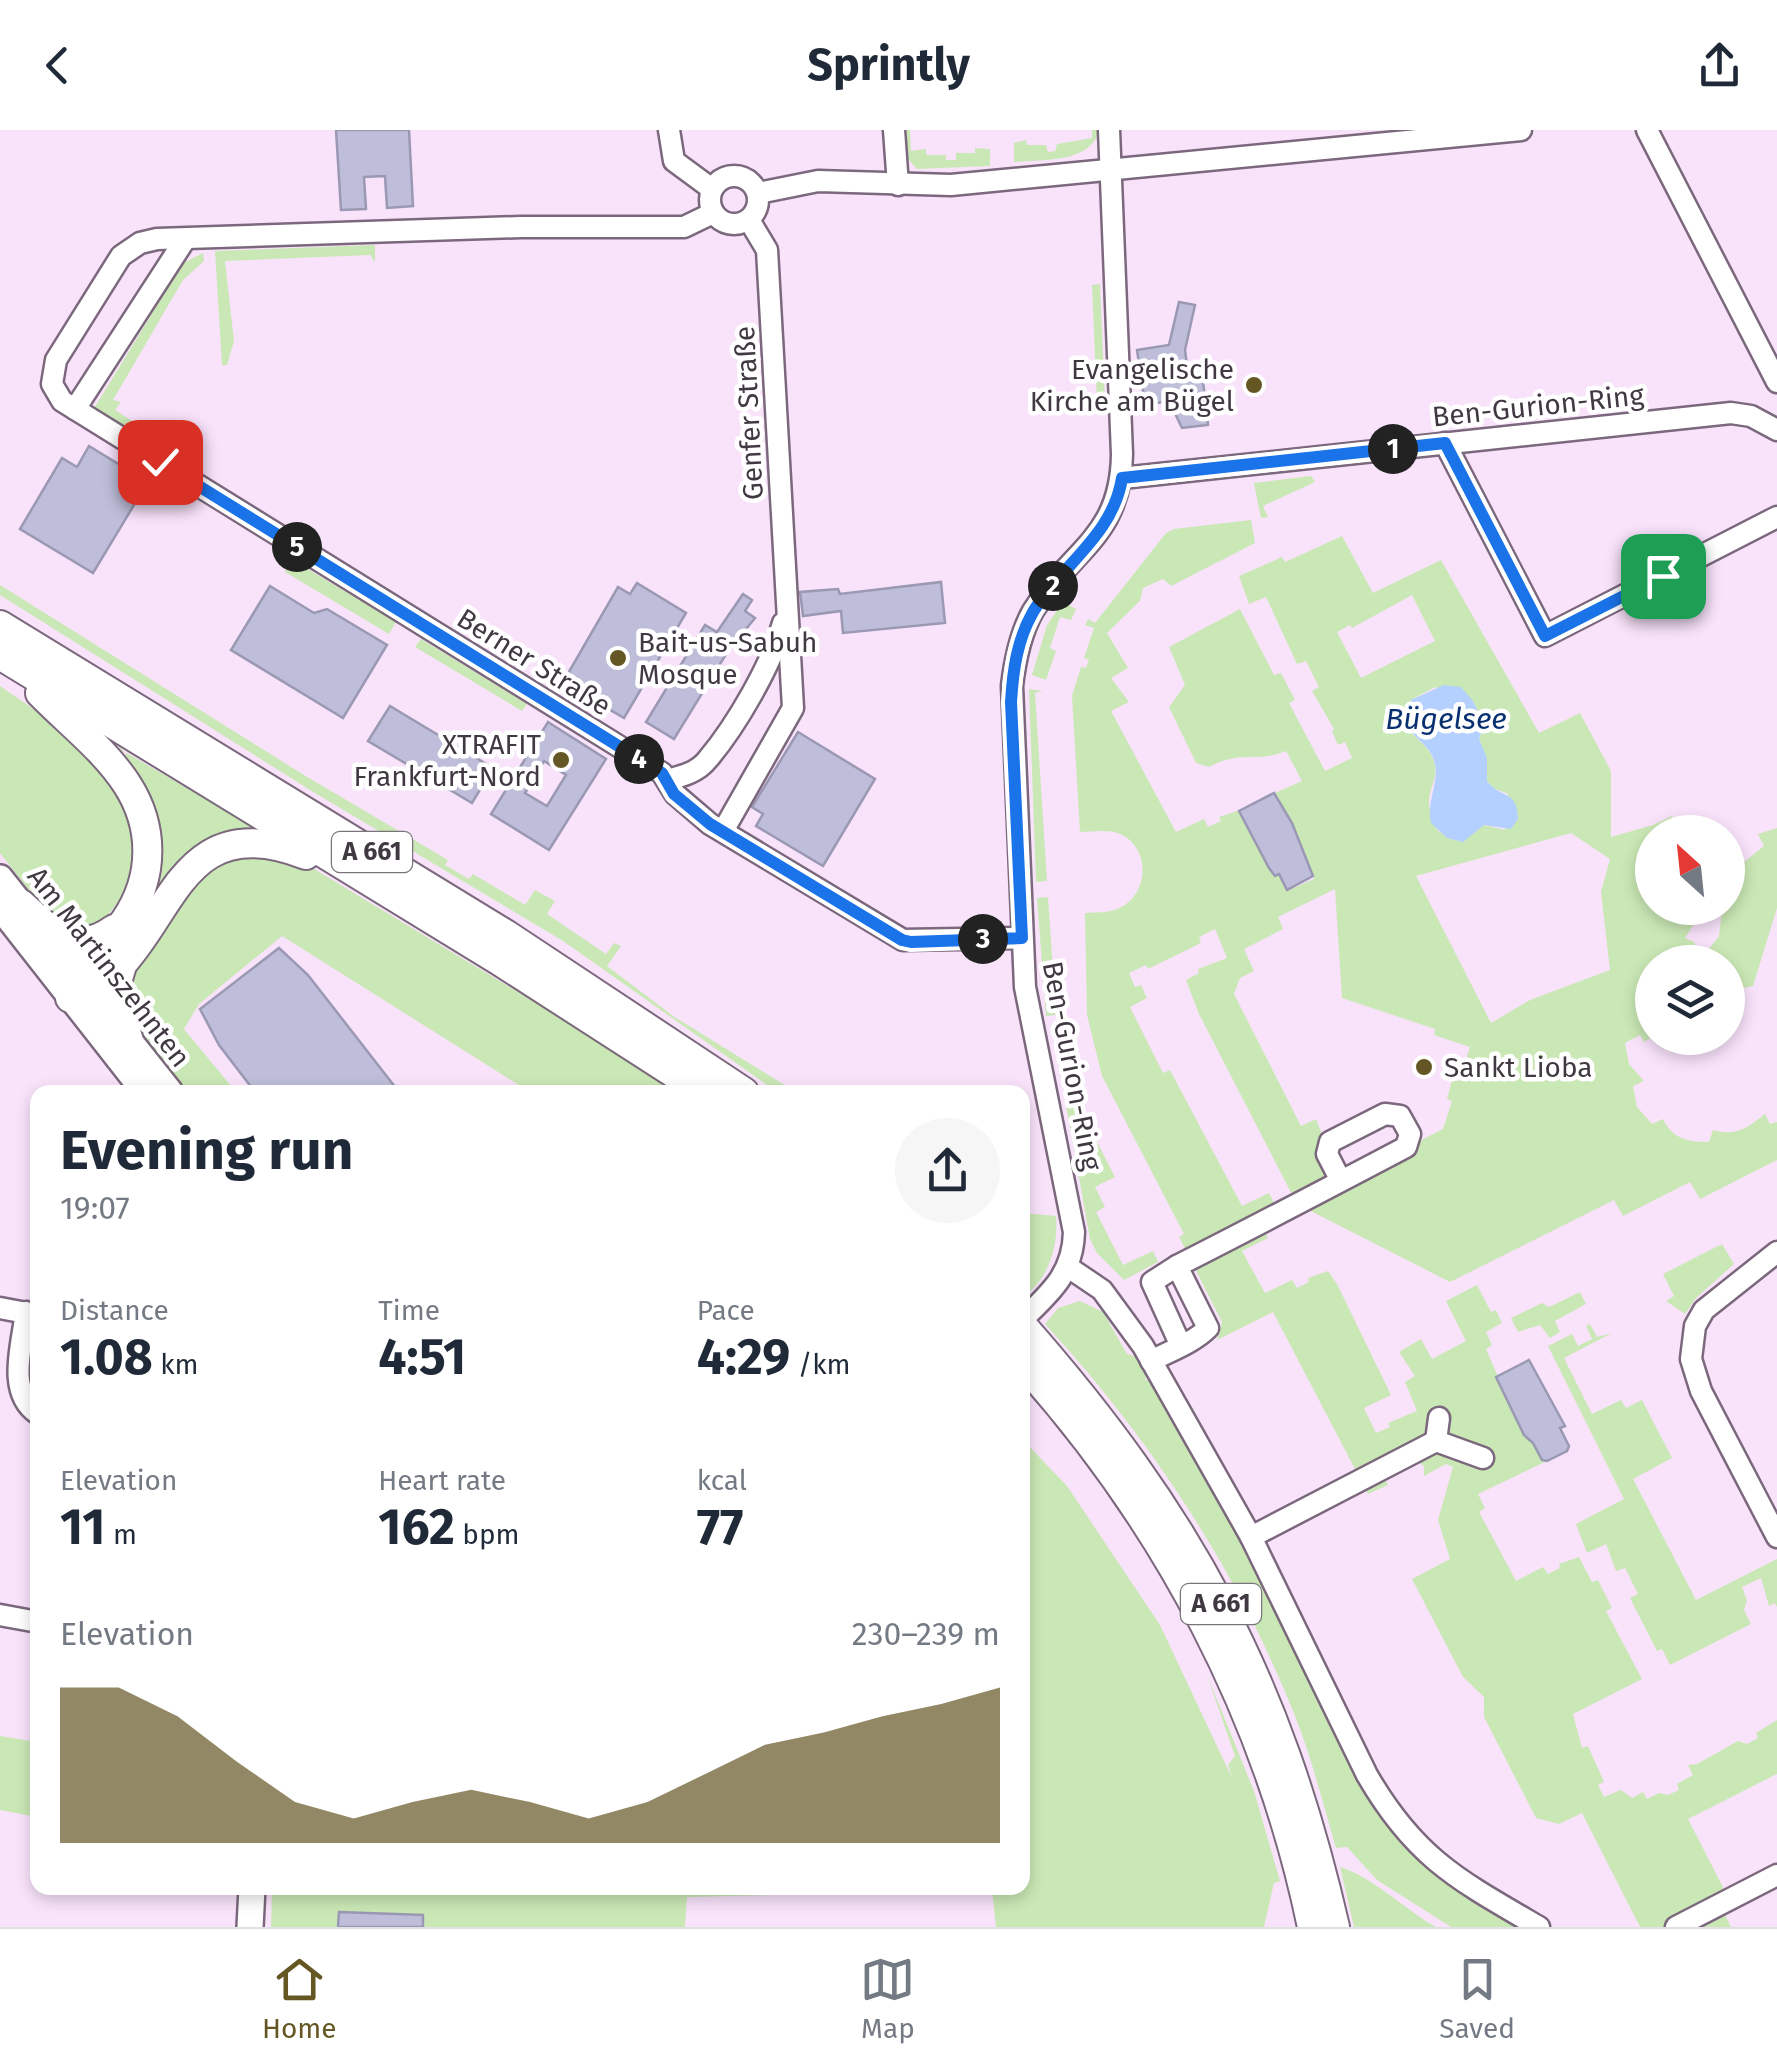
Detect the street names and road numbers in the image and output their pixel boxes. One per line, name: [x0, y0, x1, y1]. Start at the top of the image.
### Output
street label: Genfer Straße: [728, 325, 770, 501]
street label: Ben-Gurion-Ring: [1431, 378, 1646, 434]
street label: Berner Straße: [451, 602, 617, 722]
road number: A 661: [332, 832, 412, 872]
street label: Am Martinszehnten: [21, 861, 197, 1073]
street label: Ben-Gurion-Ring: [1036, 959, 1109, 1174]
road number: A 661: [1181, 1584, 1261, 1624]

